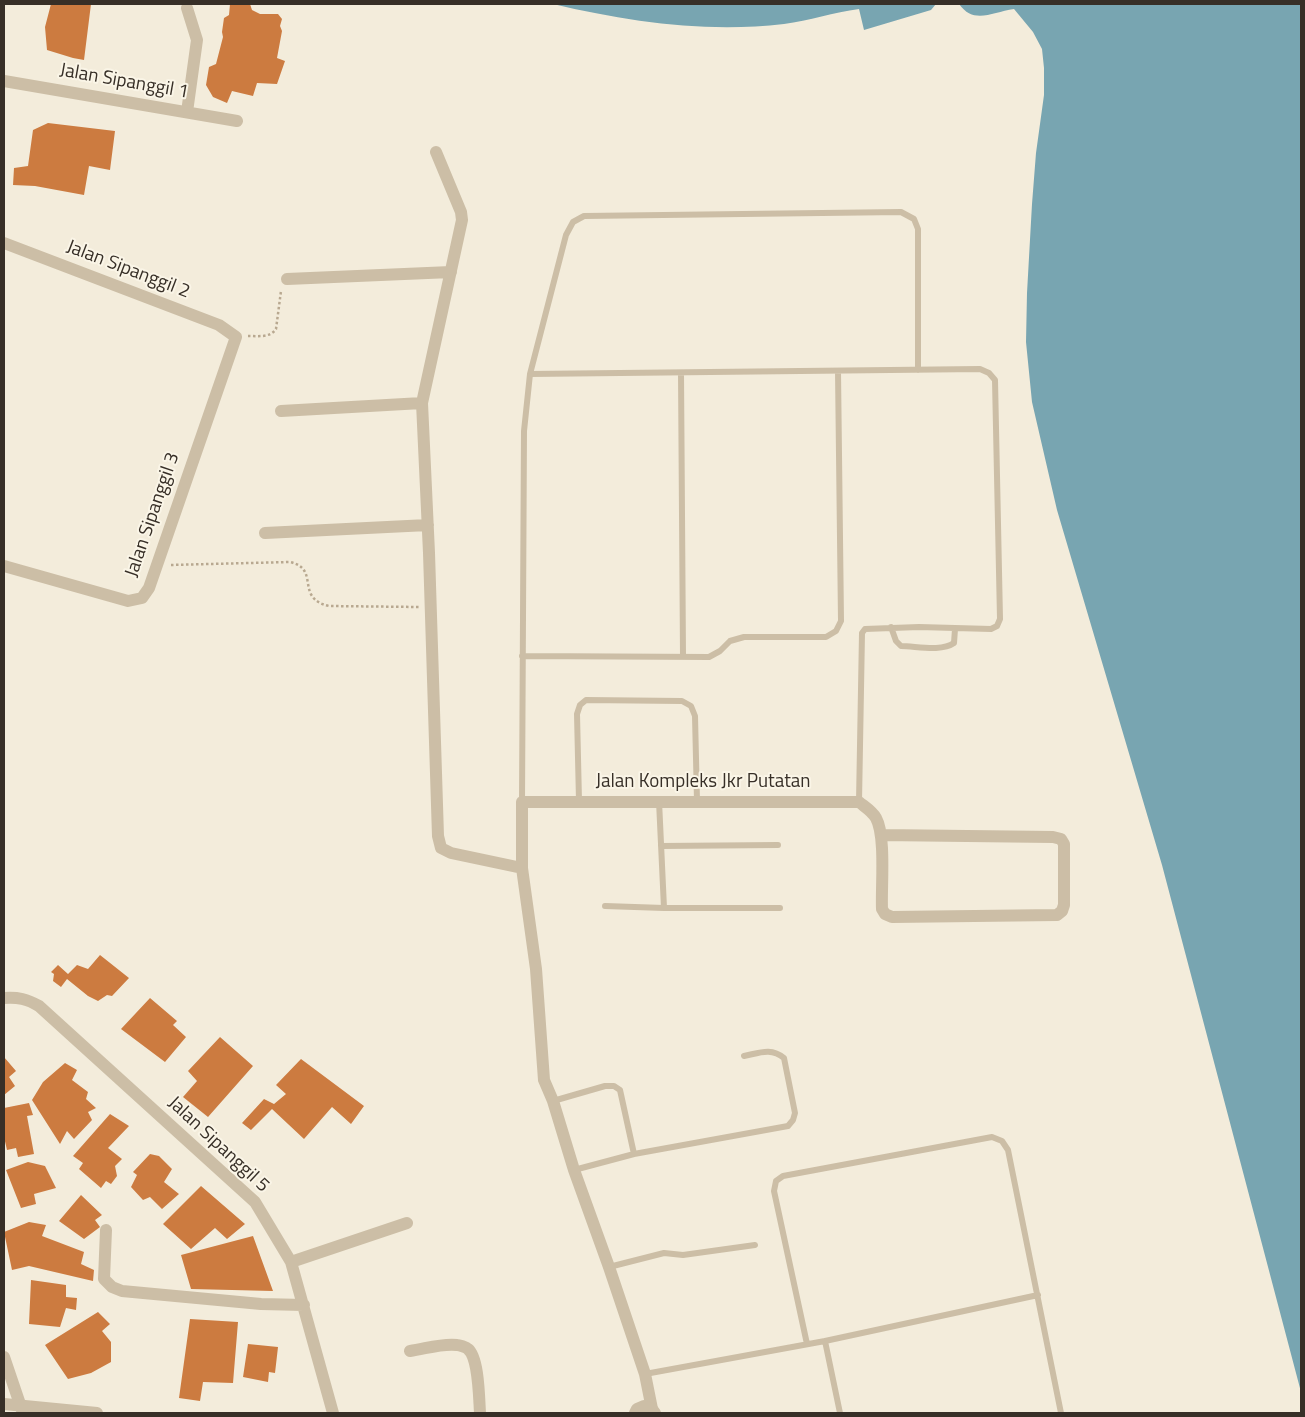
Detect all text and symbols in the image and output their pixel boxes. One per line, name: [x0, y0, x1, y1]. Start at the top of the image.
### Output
street label: Jalan Sipanggil 1: [58, 59, 190, 105]
street label: Jalan Sipanggil 2: [63, 236, 193, 304]
street label: Jalan Sipanggil 3: [121, 450, 185, 580]
street label: Jalan Kompleks Jkr Putatan: [595, 771, 811, 793]
street label: Jalan Sipanggil 5: [163, 1092, 273, 1198]

